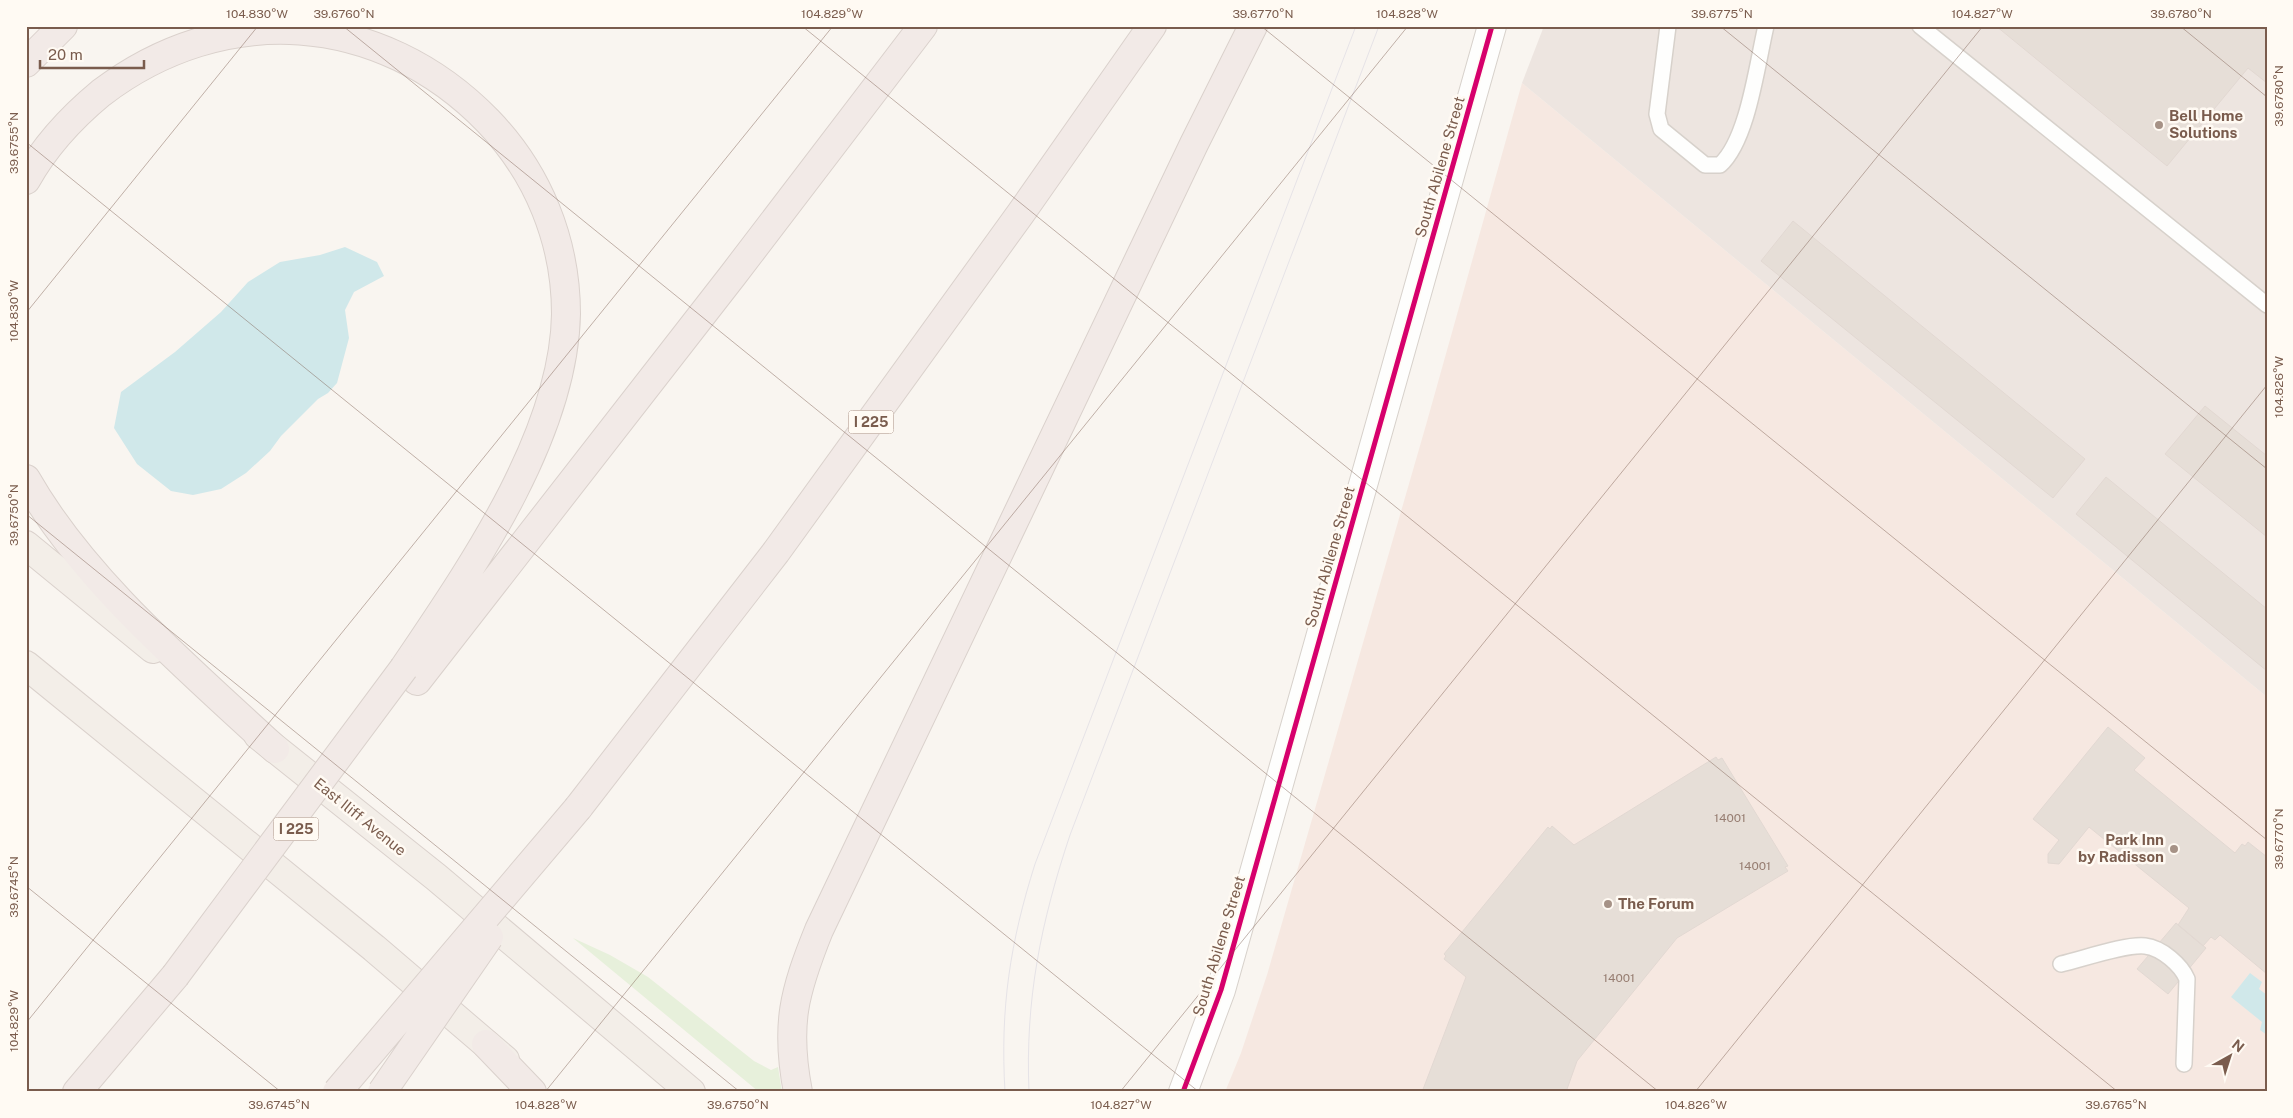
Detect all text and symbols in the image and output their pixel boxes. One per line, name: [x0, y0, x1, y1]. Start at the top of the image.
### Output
text: 104.830°W: [226, 7, 289, 21]
text: 39.6760°N: [313, 7, 375, 21]
text: 104.829°W: [801, 7, 863, 21]
text: 39.6770°N: [1232, 7, 1294, 21]
text: 104.828°W: [1376, 7, 1439, 21]
text: 39.6775°N: [1691, 7, 1753, 21]
text: 104.827°W: [1951, 7, 2013, 21]
text: 39.6780°N: [2150, 7, 2212, 21]
scale bar: [40, 38, 144, 70]
text: 20 m: [48, 46, 83, 63]
text: 39.6780°N: [2272, 65, 2286, 127]
street label: South Abilene Street: [1411, 94, 1468, 239]
place label: Bell Home Solutions: [2169, 107, 2243, 141]
text: 39.6755°N: [7, 112, 21, 174]
marker: Bell Home Solutions: [2153, 119, 2165, 131]
text: 104.830°W: [7, 279, 21, 342]
text: 104.826°W: [2272, 356, 2286, 418]
road number: I 225: [848, 411, 894, 434]
text: 39.6750°N: [7, 484, 21, 546]
street label: South Abilene Street: [1301, 484, 1358, 629]
street label: East Iliff Avenue: [311, 774, 410, 859]
text: 39.6770°N: [2272, 808, 2286, 870]
house number: 14001: [1714, 811, 1746, 825]
road number: I 225: [274, 818, 318, 841]
place label: Park Inn by Radisson: [2078, 831, 2164, 865]
marker: Park Inn by Radisson: [2168, 843, 2180, 855]
text: 39.6745°N: [7, 856, 21, 918]
house number: 14001: [1739, 859, 1771, 873]
street label: South Abilene Street: [1189, 873, 1248, 1018]
place label: The Forum: [1618, 895, 1694, 912]
marker: The Forum: [1602, 898, 1614, 910]
house number: 14001: [1603, 971, 1635, 985]
text: 104.829°W: [7, 990, 21, 1052]
north arrow: [2206, 1030, 2256, 1080]
text: N: [2229, 1036, 2247, 1056]
text: 39.6745°N: [248, 1098, 310, 1112]
text: 104.828°W: [515, 1098, 578, 1112]
text: 39.6750°N: [707, 1098, 769, 1112]
text: 104.827°W: [1090, 1098, 1152, 1112]
text: 104.826°W: [1665, 1098, 1727, 1112]
text: 39.6765°N: [2085, 1098, 2147, 1112]

